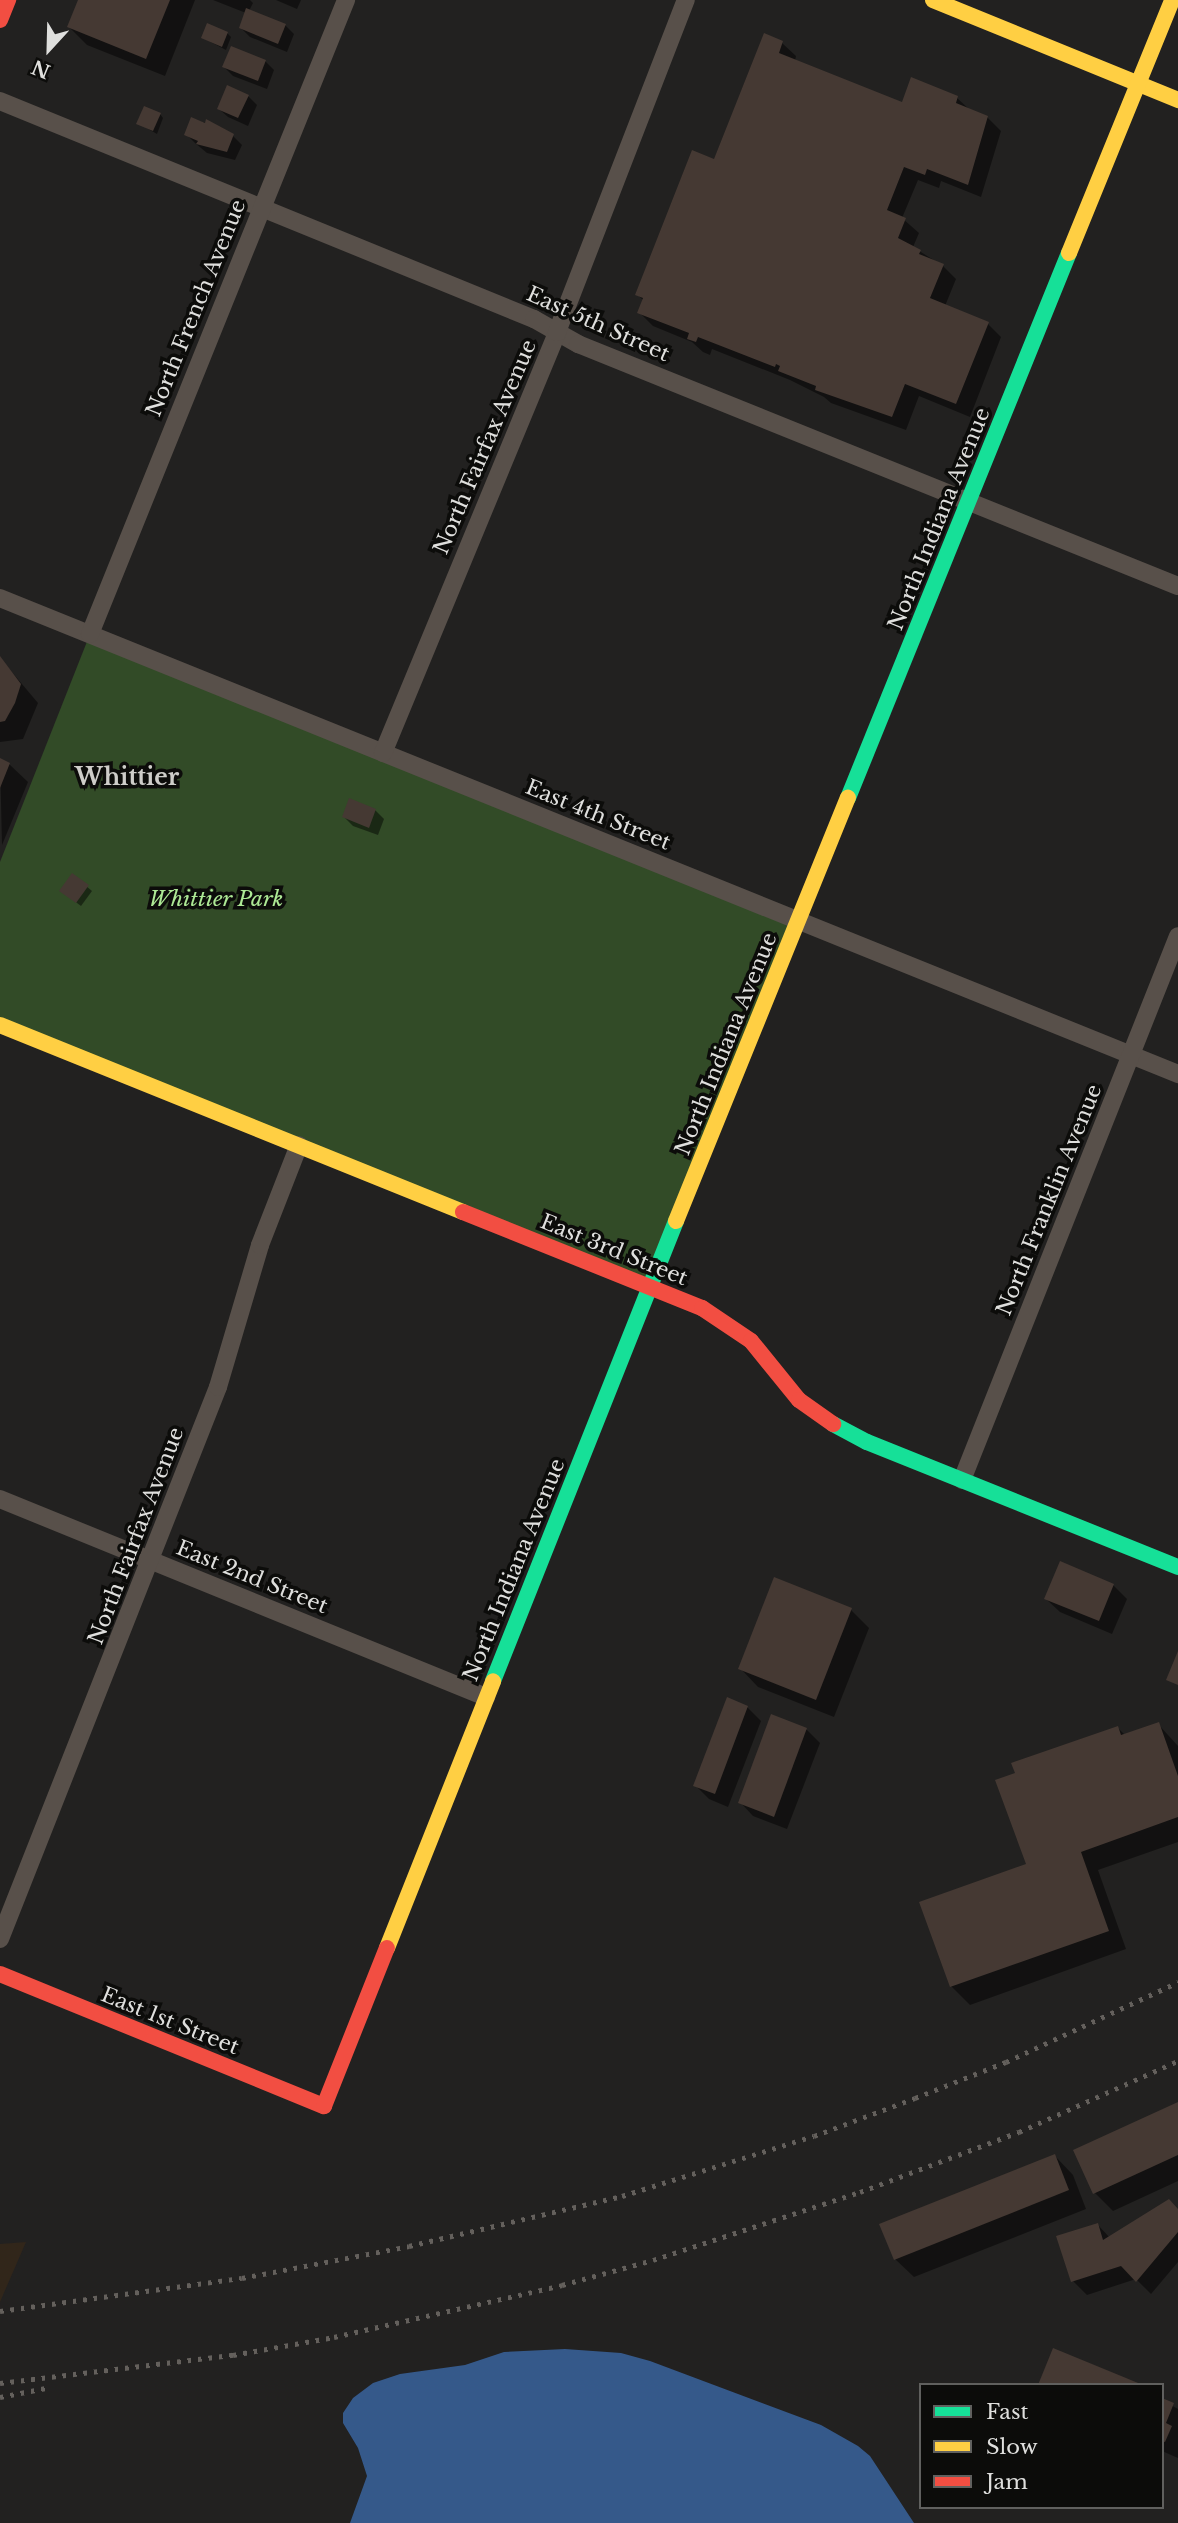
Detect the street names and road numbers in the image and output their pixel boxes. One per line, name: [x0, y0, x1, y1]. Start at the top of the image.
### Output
street label: North French Avenue: [141, 196, 251, 420]
street label: East 5th Street: [523, 281, 673, 367]
street label: North Fairfax Avenue: [428, 335, 542, 559]
street label: North Indiana Avenue: [883, 404, 995, 634]
street label: East 4th Street: [522, 774, 674, 856]
street label: North Indiana Avenue: [670, 929, 782, 1159]
street label: North Franklin Avenue: [991, 1080, 1107, 1320]
street label: East 3rd Street: [537, 1209, 691, 1291]
street label: North Fairfax Avenue: [83, 1423, 189, 1649]
street label: North Indiana Avenue: [458, 1455, 570, 1685]
street label: East 2nd Street: [173, 1535, 331, 1619]
street label: East 1st Street: [97, 1982, 243, 2060]

